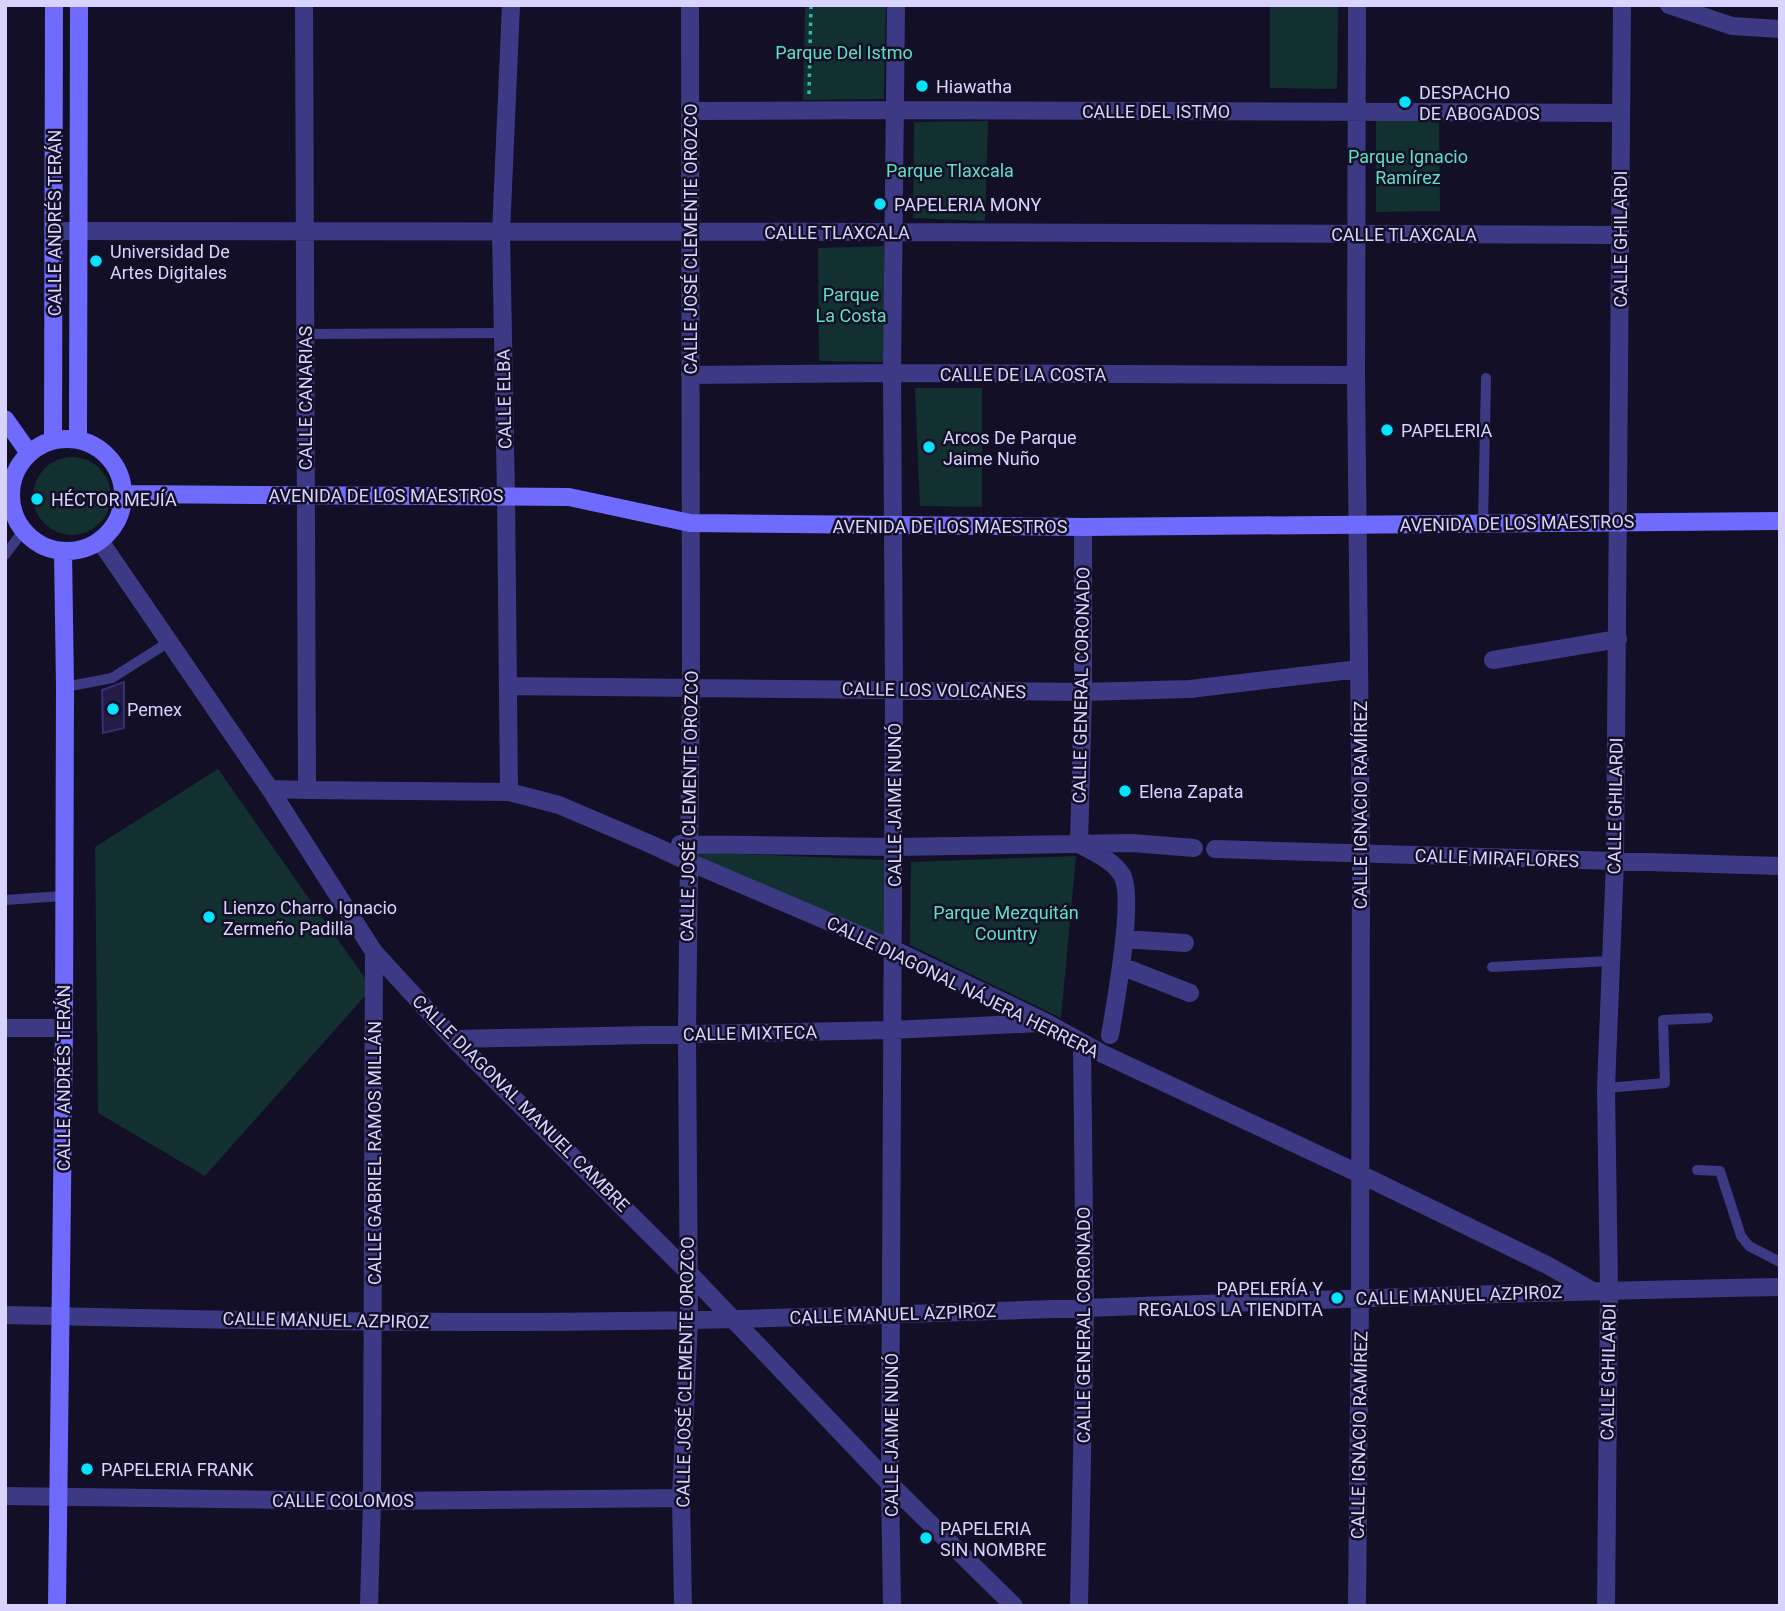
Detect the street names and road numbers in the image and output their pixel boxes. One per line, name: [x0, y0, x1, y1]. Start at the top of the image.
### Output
street label: CALLE DEL ISTMO: [1082, 101, 1230, 122]
street label: CALLE JOSÉ CLEMENTE OROZCO: [680, 103, 701, 375]
street label: CALLE ANDRÉS TERÁN: [44, 130, 65, 316]
street label: CALLE GHILARDI: [1610, 171, 1631, 307]
street label: CALLE TLAXCALA: [764, 222, 910, 243]
street label: CALLE TLAXCALA: [1331, 224, 1477, 245]
street label: CALLE CANARIAS: [295, 326, 316, 470]
street label: CALLE ELBA: [493, 348, 515, 449]
street label: CALLE DE LA COSTA: [940, 364, 1107, 385]
street label: AVENIDA DE LOS MAESTROS: [269, 485, 504, 506]
street label: AVENIDA DE LOS MAESTROS: [1399, 510, 1635, 536]
street label: AVENIDA DE LOS MAESTROS: [833, 516, 1068, 537]
street label: CALLE GENERAL CORONADO: [1068, 567, 1094, 803]
street label: CALLE JOSÉ CLEMENTE OROZCO: [676, 670, 702, 942]
street label: CALLE LOS VOLCANES: [842, 678, 1027, 702]
street label: CALLE IGNACIO RAMÍREZ: [1350, 701, 1371, 909]
street label: CALLE JAIME NUNÓ: [884, 723, 905, 887]
street label: CALLE GHILARDI: [1603, 737, 1627, 875]
street label: CALLE MIRAFLORES: [1414, 845, 1580, 871]
street label: CALLE DIAGONAL NÁJERA HERRERA: [824, 912, 1103, 1062]
street label: CALLE ANDRÉS TERÁN: [53, 985, 74, 1171]
street label: CALLE DIAGONAL MANUEL CAMBRE: [408, 990, 634, 1216]
street label: CALLE GABRIEL RAMOS MILLÁN: [364, 1021, 385, 1285]
street label: CALLE MIXTECA: [683, 1021, 817, 1045]
street label: CALLE GENERAL CORONADO: [1073, 1207, 1094, 1443]
street label: CALLE JOSÉ CLEMENTE OROZCO: [672, 1236, 698, 1508]
street label: CALLE MANUEL AZPIROZ: [1355, 1281, 1563, 1309]
street label: CALLE MANUEL AZPIROZ: [789, 1300, 997, 1328]
street label: CALLE GHILARDI: [1596, 1303, 1620, 1441]
street label: CALLE MANUEL AZPIROZ: [222, 1308, 430, 1332]
street label: CALLE IGNACIO RAMÍREZ: [1347, 1330, 1371, 1539]
street label: CALLE JAIME NUNÓ: [881, 1353, 902, 1517]
street label: CALLE COLOMOS: [272, 1490, 414, 1511]

